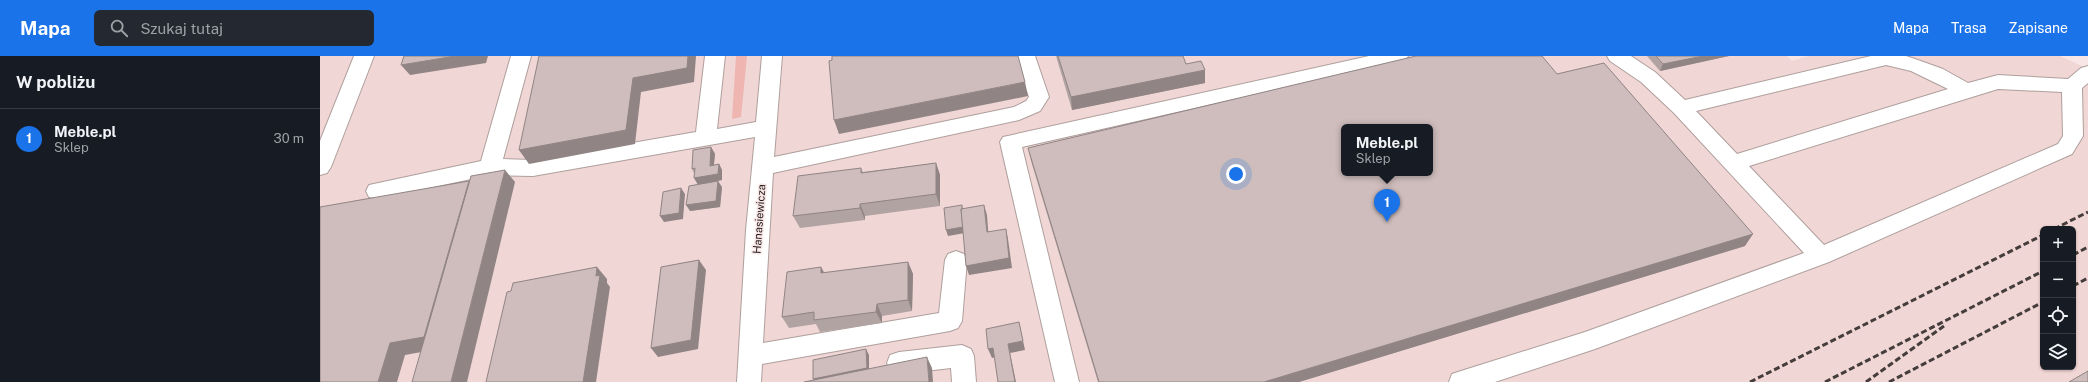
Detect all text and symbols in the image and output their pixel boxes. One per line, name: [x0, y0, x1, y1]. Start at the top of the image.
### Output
search box: [94, 10, 374, 46]
text: Mapa: [20, 17, 70, 39]
icon: search: [108, 17, 130, 39]
text: Szukaj tutaj: [140, 20, 223, 37]
text: Mapa: [1893, 20, 1929, 36]
text: Trasa: [1951, 20, 1987, 36]
text: Zapisane: [2009, 20, 2068, 36]
text: W pobliżu: [16, 72, 95, 92]
text: Meble.pl: [54, 123, 117, 140]
popup: [1341, 124, 1433, 176]
text: 1: [26, 131, 32, 146]
text: 30 m: [274, 131, 304, 146]
text: Meble.pl: [1356, 134, 1418, 151]
text: Sklep: [54, 140, 89, 155]
text: Sklep: [1356, 151, 1390, 166]
your location: [1226, 164, 1246, 184]
street label: Hanasiewicza: [751, 184, 767, 254]
pin: 1: [1374, 189, 1400, 222]
map controls: [2040, 226, 2076, 370]
button: +: [2040, 226, 2076, 262]
button: −: [2040, 262, 2076, 298]
button: locate: [2040, 298, 2076, 334]
button: layers: [2040, 334, 2076, 370]

